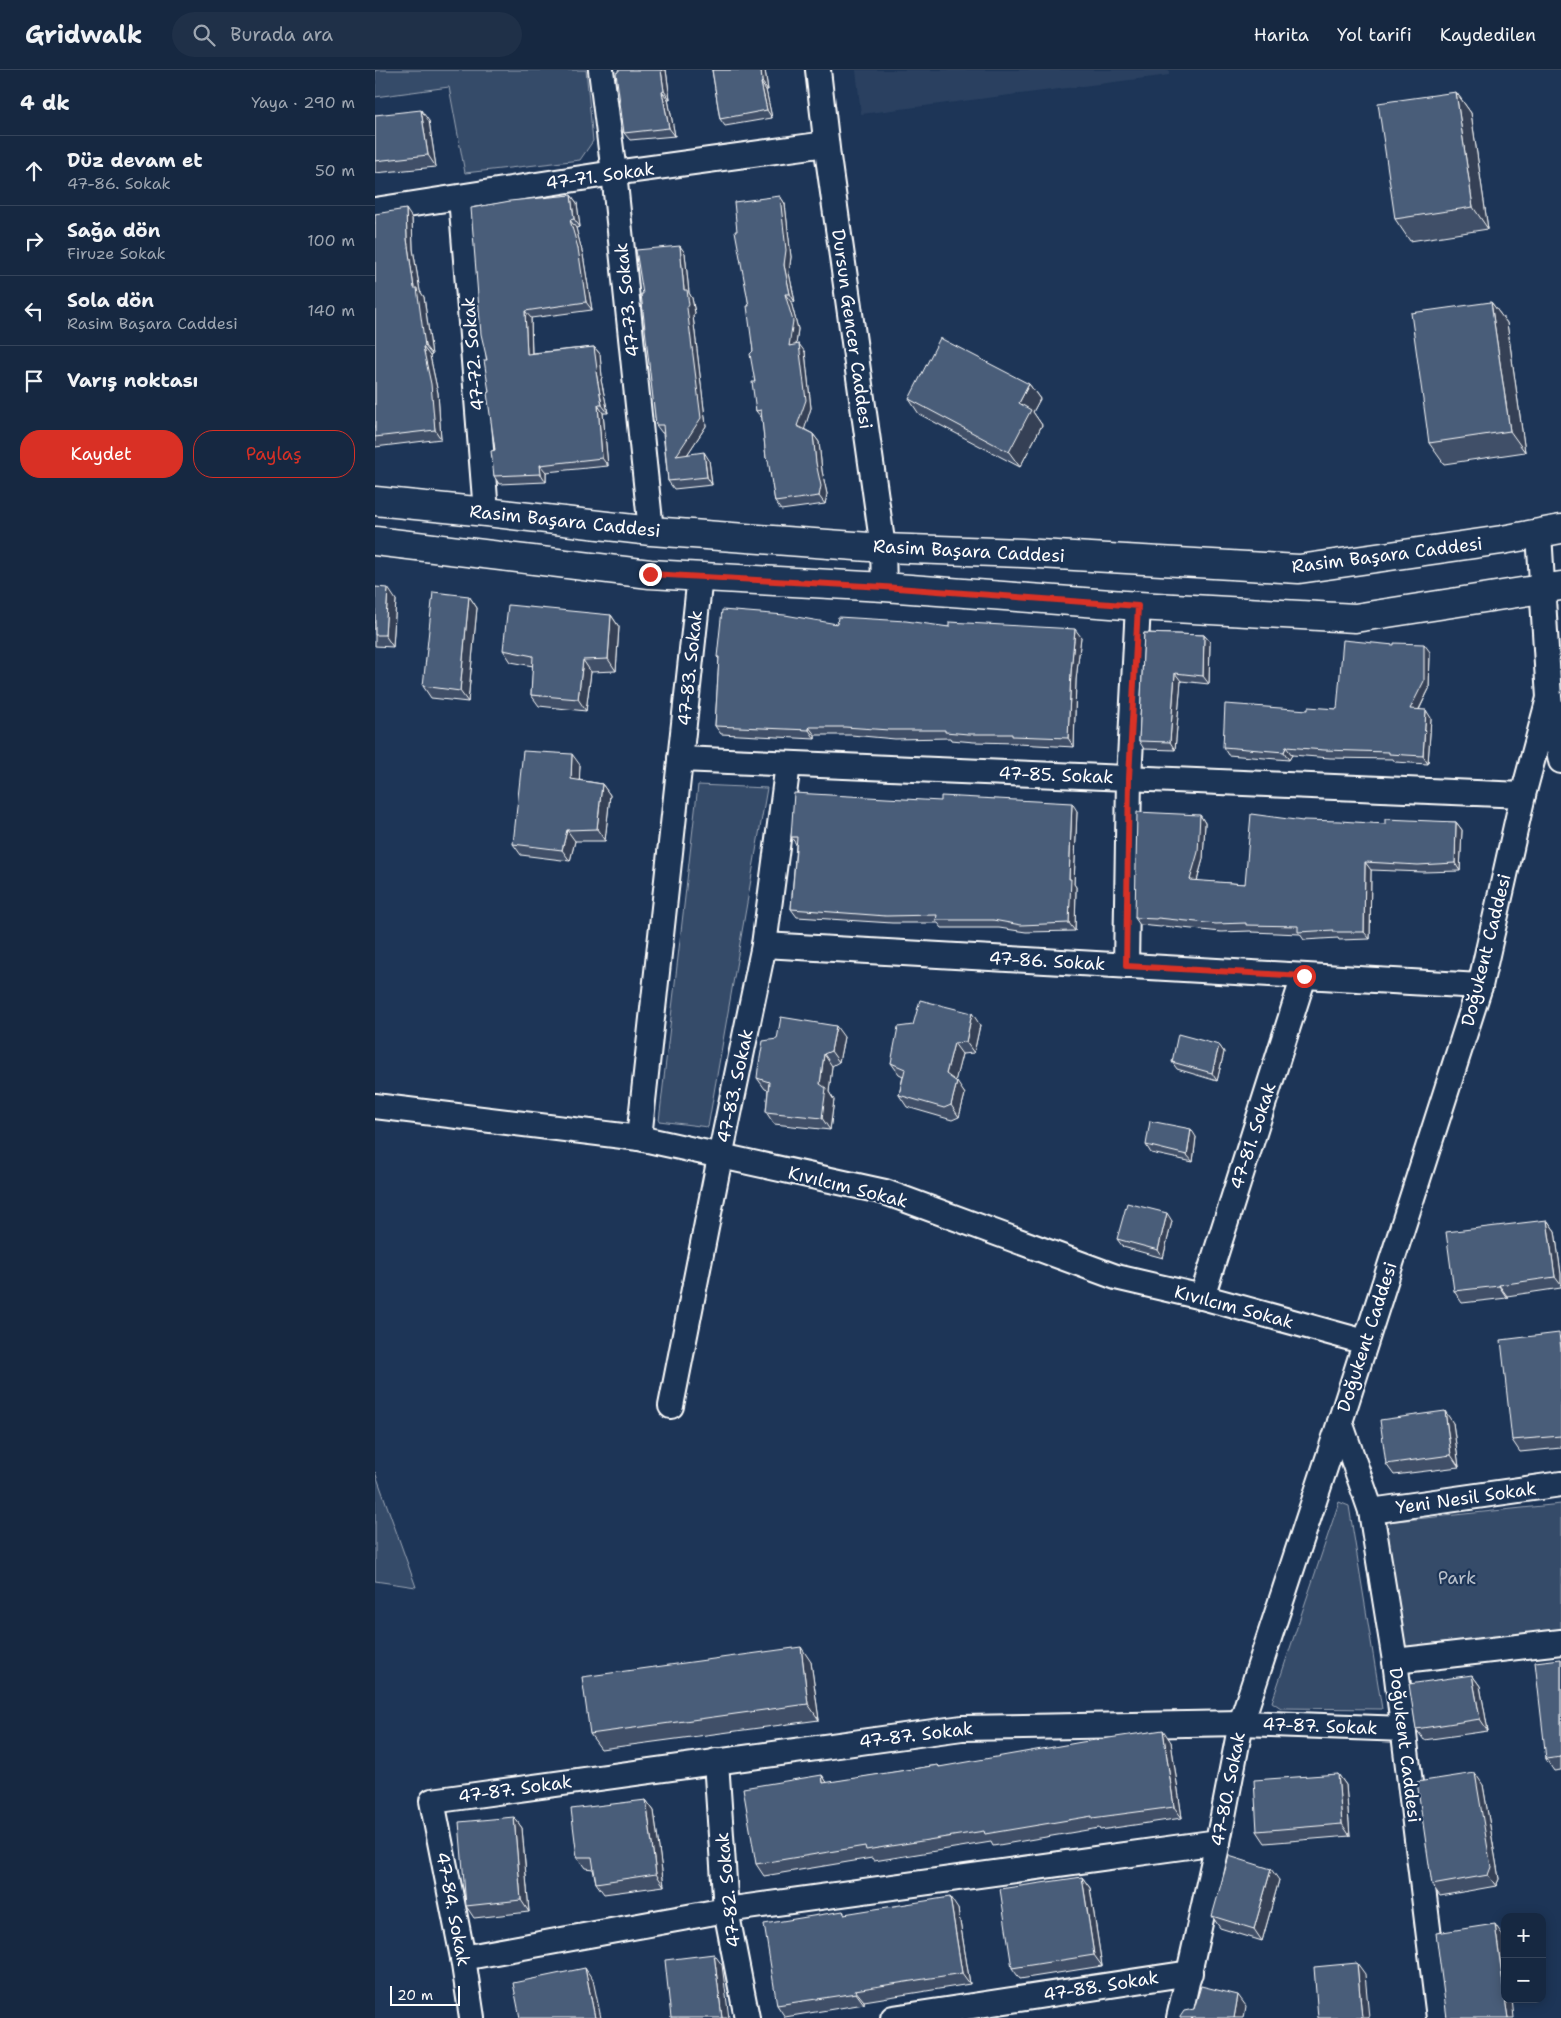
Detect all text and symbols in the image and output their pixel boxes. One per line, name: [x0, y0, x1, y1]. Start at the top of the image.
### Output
search box: [172, 12, 522, 57]
text: Gridwalk: [25, 19, 142, 51]
icon: search: [190, 21, 218, 49]
text: Burada ara: [230, 22, 333, 47]
text: Harita: [1254, 23, 1309, 47]
text: Yol tarifi: [1337, 23, 1412, 47]
text: Kaydedilen: [1440, 23, 1536, 47]
text: 4 dk: [20, 89, 70, 117]
text: Yaya · 290 m: [251, 92, 355, 113]
text: Düz devam et: [67, 148, 203, 173]
street label: 47-71. Sokak: [544, 156, 656, 196]
icon: ahead: [20, 157, 48, 185]
text: 50 m: [315, 160, 355, 181]
text: 47-86. Sokak: [67, 173, 171, 194]
text: Sağa dön: [67, 218, 160, 243]
icon: right: [20, 227, 48, 255]
street label: Dursun Gencer Caddesi: [826, 227, 878, 431]
text: 100 m: [307, 230, 355, 251]
street label: 47-73. Sokak: [609, 242, 645, 358]
text: Firuze Sokak: [67, 243, 166, 264]
text: Sola dön: [67, 288, 154, 313]
street label: 47-72. Sokak: [456, 296, 490, 412]
icon: left: [20, 297, 48, 325]
text: 140 m: [308, 300, 355, 321]
text: Rasim Başara Caddesi: [67, 313, 238, 334]
icon: arrive: [20, 367, 48, 395]
text: Varış noktası: [67, 368, 198, 393]
button: Kaydet: [20, 430, 183, 478]
button: Paylaş: [193, 430, 355, 478]
street label: Rasim Başara Caddesi: [468, 499, 662, 543]
street label: Rasim Başara Caddesi: [1290, 531, 1484, 579]
street label: Rasim Başara Caddesi: [872, 534, 1066, 568]
route end: [639, 563, 662, 586]
street label: 47-83. Sokak: [672, 609, 708, 727]
street label: 47-85. Sokak: [998, 761, 1114, 789]
street label: Doğukent Caddesi: [1455, 871, 1517, 1029]
street label: 47-86. Sokak: [988, 946, 1106, 976]
route start: [1293, 965, 1316, 988]
street label: 47-83. Sokak: [711, 1027, 759, 1145]
street label: 47-81. Sokak: [1224, 1079, 1282, 1193]
street label: Kıvılcım Sokak: [786, 1161, 910, 1213]
street label: Doğukent Caddesi: [1331, 1259, 1403, 1415]
street label: Kıvılcım Sokak: [1172, 1280, 1296, 1334]
street label: Yeni Nesil Sokak: [1394, 1476, 1538, 1520]
park label: Park: [1438, 1566, 1476, 1590]
street label: Doğukent Caddesi: [1384, 1666, 1426, 1824]
street label: 47-87. Sokak: [1262, 1712, 1378, 1740]
street label: 47-87. Sokak: [858, 1716, 974, 1754]
street label: 47-80. Sokak: [1205, 1730, 1251, 1848]
street label: 47-87. Sokak: [456, 1769, 574, 1809]
street label: 47-82. Sokak: [710, 1831, 746, 1949]
street label: 47-84. Sokak: [430, 1850, 476, 1968]
map controls: [1501, 1913, 1546, 2003]
button: +: [1501, 1913, 1546, 1958]
button: −: [1501, 1958, 1546, 2003]
street label: 47-88. Sokak: [1042, 1965, 1160, 2007]
scale bar: [390, 1983, 460, 2006]
text: 20 m: [397, 1986, 433, 2004]

